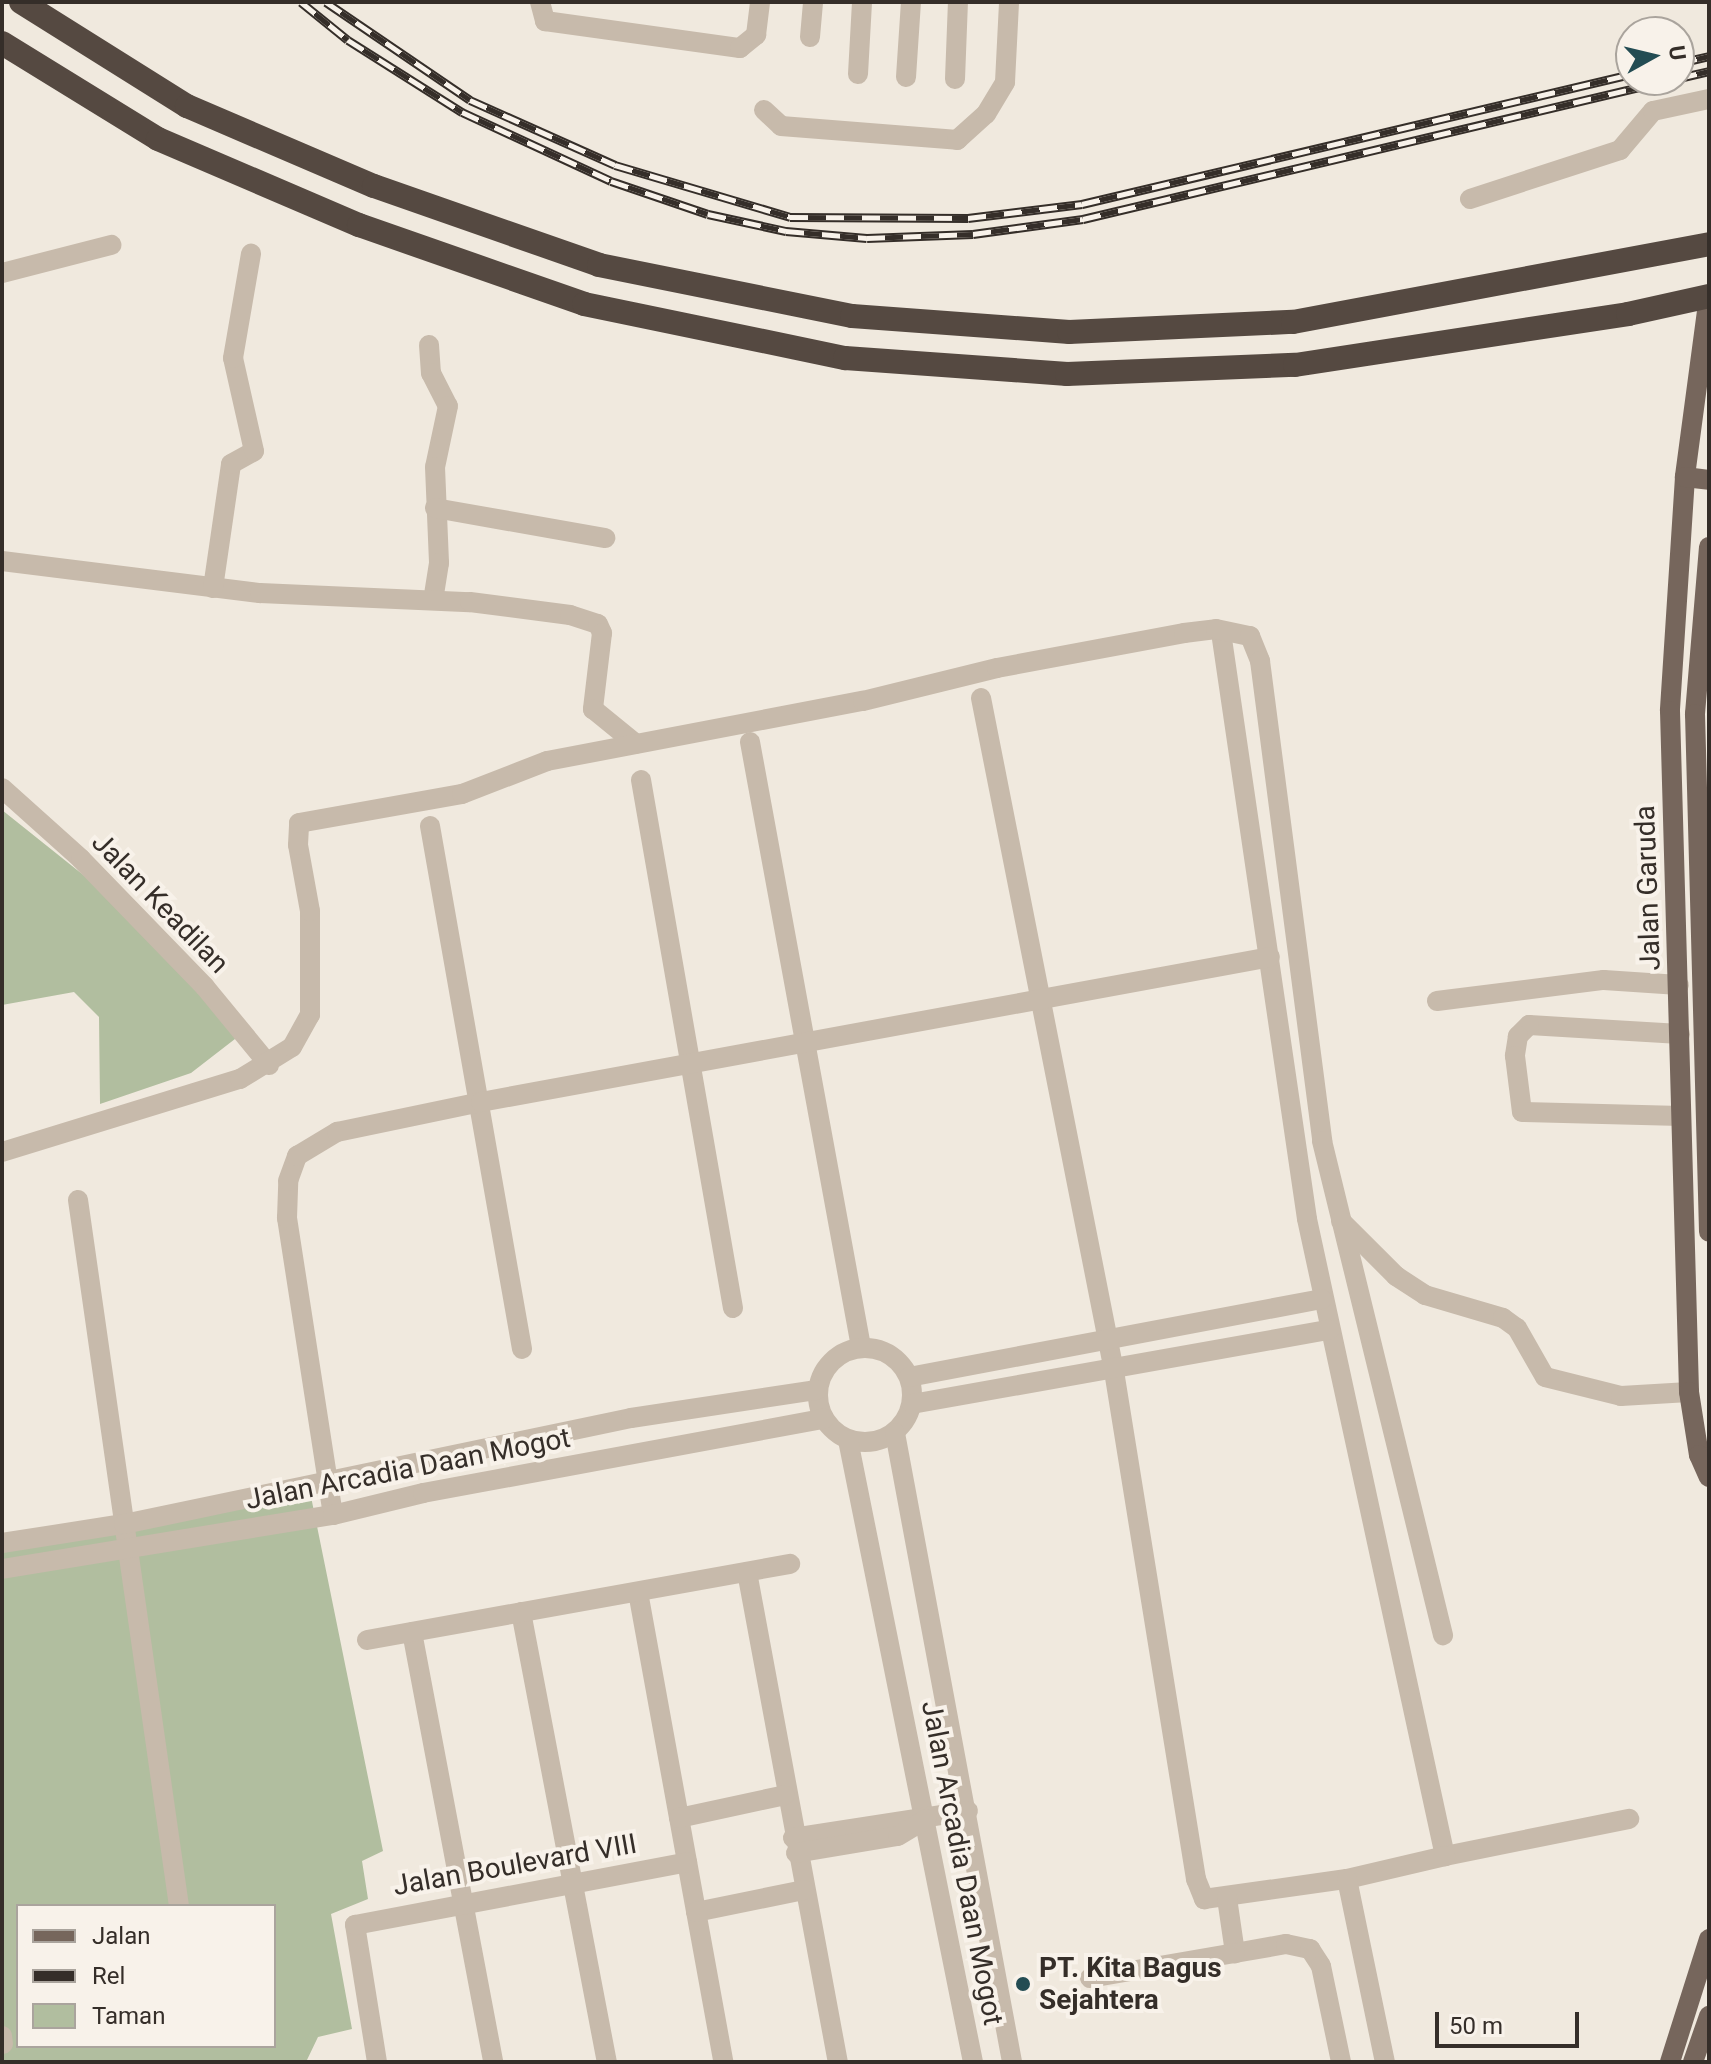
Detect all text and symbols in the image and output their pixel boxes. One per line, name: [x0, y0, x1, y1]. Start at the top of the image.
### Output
north arrow: [1615, 16, 1695, 96]
text: U: [1664, 44, 1691, 62]
street label: Jalan Garuda: [1628, 805, 1668, 971]
street label: Jalan Keadilan: [85, 826, 235, 980]
street label: Jalan Arcadia Daan Mogot: [243, 1421, 573, 1517]
street label: Jalan Arcadia Daan Mogot: [914, 1698, 1010, 2028]
street label: Jalan Boulevard VIII: [391, 1827, 639, 1903]
legend: [16, 1904, 276, 2048]
text: Jalan: [92, 1922, 150, 1950]
place label: PT. Kita Bagus Sejahtera: [1039, 1951, 1222, 2017]
text: Rel: [92, 1962, 125, 1990]
marker: PT. Kita Bagus Sejahtera: [1014, 1975, 1032, 1993]
scale bar: [1439, 1996, 1583, 2046]
text: Taman: [92, 2002, 165, 2030]
text: 50 m: [1449, 2012, 1503, 2040]

